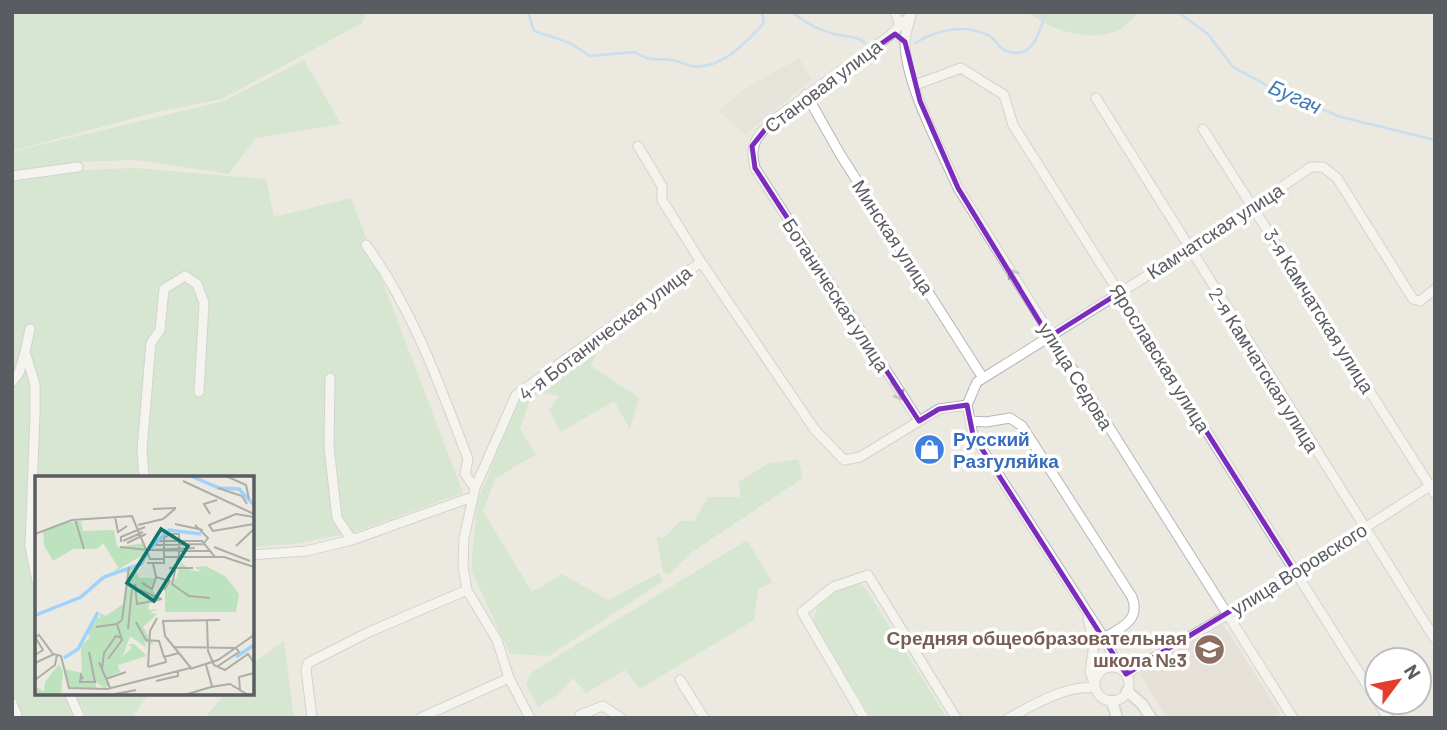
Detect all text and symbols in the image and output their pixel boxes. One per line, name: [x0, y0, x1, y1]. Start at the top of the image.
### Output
street label: Становая улица: [760, 34, 886, 137]
water label: Бугач: [1265, 73, 1326, 118]
street label: Минская улица: [848, 175, 939, 299]
street label: Камчатская улица: [1142, 178, 1288, 283]
street label: Ботаническая улица: [778, 214, 895, 376]
street label: 3-я Камчатская улица: [1259, 224, 1380, 398]
street label: 4-я Ботаническая улица: [514, 260, 696, 405]
one-way arrow: [1007, 269, 1021, 289]
street label: Ярославская улица: [1105, 279, 1216, 437]
street label: 2-я Камчатская улица: [1204, 283, 1325, 457]
street label: улица Седова: [1034, 318, 1119, 434]
one-way arrow: [891, 380, 905, 400]
place label: Русский Разгуляйка: [953, 427, 1059, 472]
shop icon: Русский Разгуляйка: [913, 433, 947, 467]
inset map: [35, 476, 254, 695]
street label: улица Воровского: [1227, 517, 1371, 620]
place label: Средняя общеобразовательная школа №3: [887, 626, 1187, 671]
school or university icon: Средняя общеобразовательная школа №3: [1193, 632, 1227, 666]
north arrow: [1363, 646, 1433, 716]
text: N: [1400, 660, 1426, 683]

